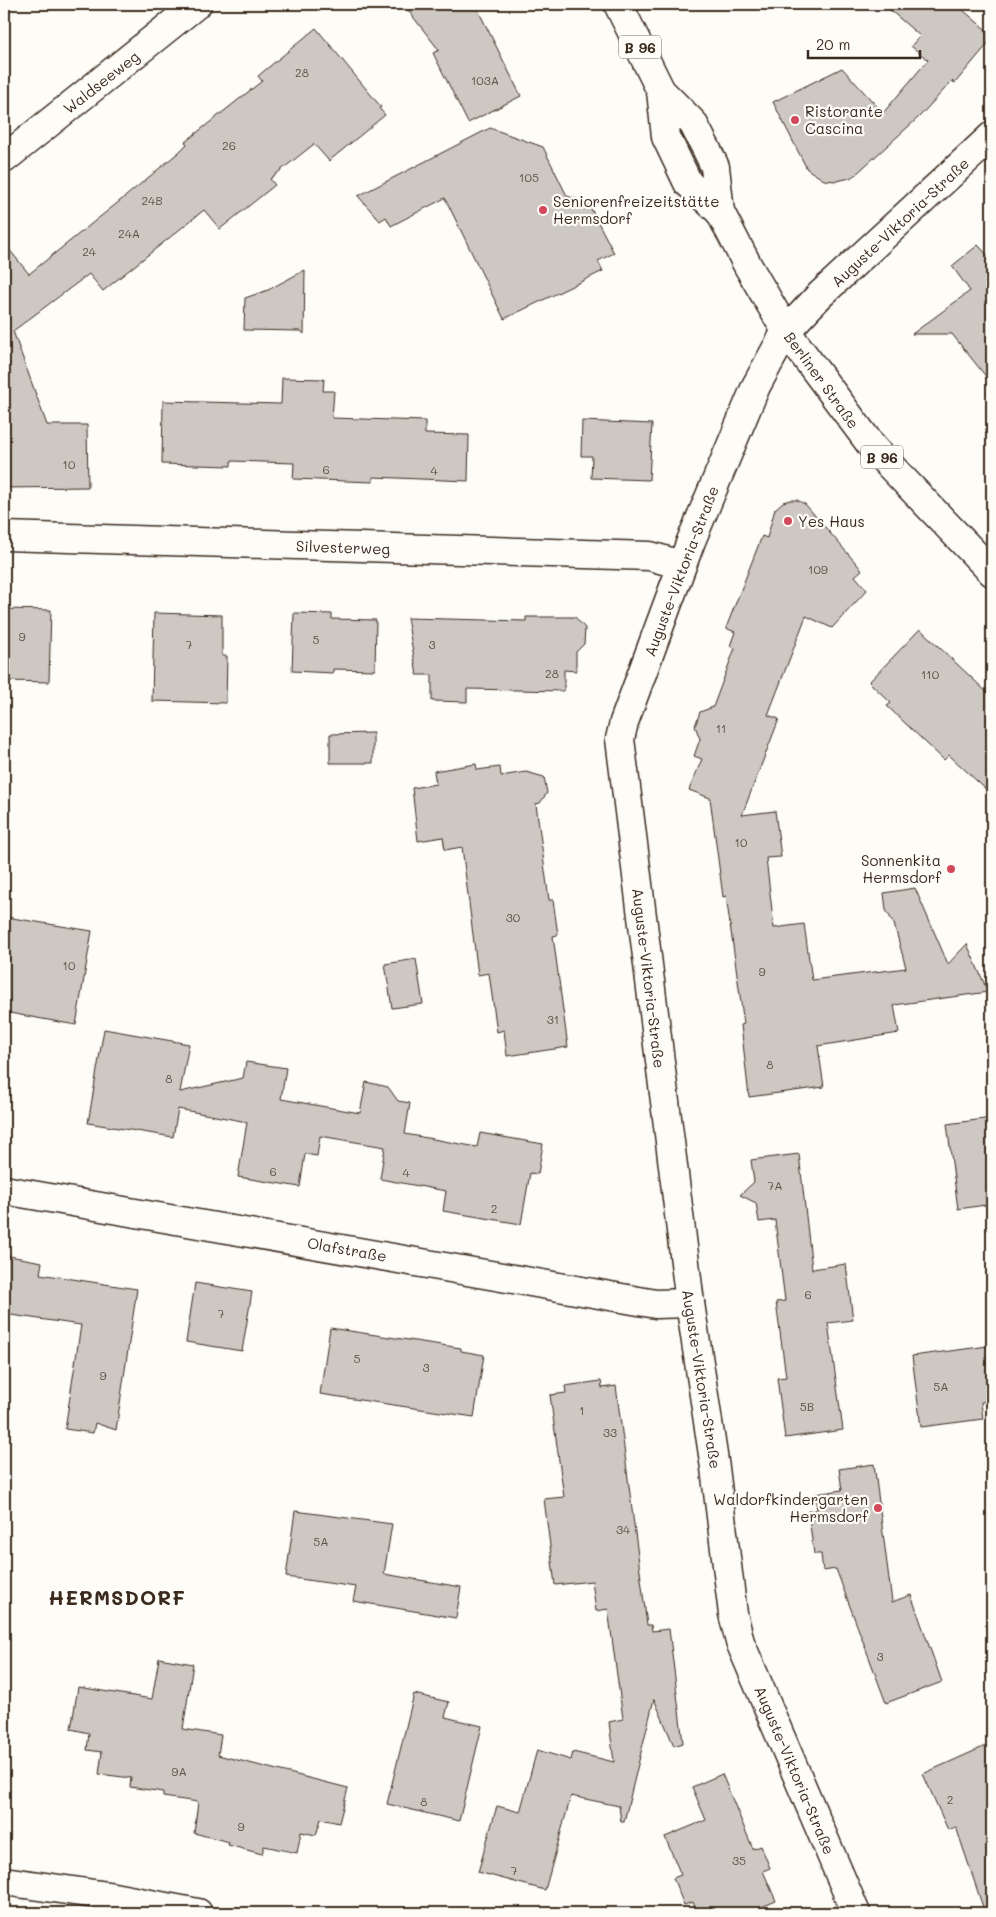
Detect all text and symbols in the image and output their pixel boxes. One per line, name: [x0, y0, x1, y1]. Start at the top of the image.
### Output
scale bar: [808, 28, 921, 60]
text: 20 m: [816, 34, 850, 54]
road number: B 96: [619, 36, 661, 58]
street label: Waldseeweg: [59, 46, 143, 118]
house number: 28: [295, 64, 309, 80]
house number: 103A: [471, 72, 499, 88]
place label: Ristorante Cascina: [805, 101, 883, 138]
marker: Ristorante Cascina: [789, 114, 801, 126]
house number: 26: [222, 137, 236, 153]
street label: Auguste-Viktoria-Straße: [827, 153, 973, 291]
house number: 105: [519, 169, 539, 185]
place label: Seniorenfreizeitstätte Hermsdorf: [553, 191, 719, 228]
house number: 24B: [141, 192, 163, 208]
marker: Seniorenfreizeitstätte Hermsdorf: [537, 204, 549, 216]
house number: 24A: [118, 225, 140, 241]
house number: 24: [82, 243, 96, 259]
street label: Berliner Straße: [780, 328, 864, 432]
road number: B 96: [861, 446, 903, 468]
house number: 10: [63, 456, 76, 472]
house number: 6: [322, 461, 330, 477]
house number: 4: [430, 462, 438, 478]
street label: Auguste-Viktoria-Straße: [639, 483, 723, 659]
place label: Yes Haus: [798, 511, 865, 531]
marker: Yes Haus: [782, 515, 794, 527]
street label: Silvesterweg: [296, 535, 391, 559]
house number: 109: [808, 561, 828, 577]
house number: 9: [18, 628, 26, 644]
house number: 5: [313, 631, 320, 647]
house number: 7: [186, 636, 193, 652]
house number: 3: [428, 636, 436, 652]
house number: 28: [545, 665, 559, 681]
house number: 110: [921, 666, 940, 682]
house number: 11: [716, 720, 726, 736]
house number: 10: [735, 834, 748, 850]
place label: Sonnenkita Hermsdorf: [861, 850, 942, 887]
marker: Sonnenkita Hermsdorf: [945, 863, 957, 875]
street label: Auguste-Viktoria-Straße: [628, 887, 670, 1069]
house number: 30: [506, 909, 521, 925]
house number: 10: [63, 957, 76, 973]
house number: 9: [758, 963, 766, 979]
house number: 31: [547, 1011, 559, 1027]
house number: 8: [766, 1056, 774, 1072]
house number: 8: [165, 1070, 173, 1086]
house number: 6: [269, 1163, 277, 1179]
house number: 4: [402, 1164, 410, 1180]
house number: 7A: [768, 1177, 782, 1193]
house number: 2: [491, 1200, 497, 1216]
street label: Olafstraße: [306, 1232, 388, 1266]
house number: 6: [804, 1286, 812, 1302]
street label: Auguste-Viktoria-Straße: [678, 1288, 726, 1470]
house number: 7: [218, 1305, 225, 1321]
house number: 5: [354, 1350, 361, 1366]
house number: 3: [422, 1359, 430, 1375]
house number: 9: [99, 1367, 107, 1383]
house number: 5A: [933, 1378, 949, 1394]
house number: 5B: [800, 1398, 814, 1414]
house number: 1: [579, 1402, 585, 1418]
house number: 33: [603, 1424, 617, 1440]
place label: Waldorfkindergarten Hermsdorf: [713, 1489, 869, 1526]
marker: Waldorfkindergarten Hermsdorf: [872, 1502, 884, 1514]
house number: 34: [616, 1521, 630, 1537]
house number: 5A: [313, 1533, 329, 1549]
district label: HERMSDORF: [48, 1584, 186, 1610]
house number: 3: [876, 1648, 884, 1664]
street label: Auguste-Viktoria-Straße: [750, 1683, 840, 1857]
house number: 9A: [171, 1763, 187, 1779]
house number: 2: [947, 1791, 953, 1807]
house number: 8: [420, 1793, 428, 1809]
house number: 9: [237, 1818, 245, 1834]
house number: 35: [732, 1852, 746, 1868]
house number: 7: [511, 1862, 518, 1878]

